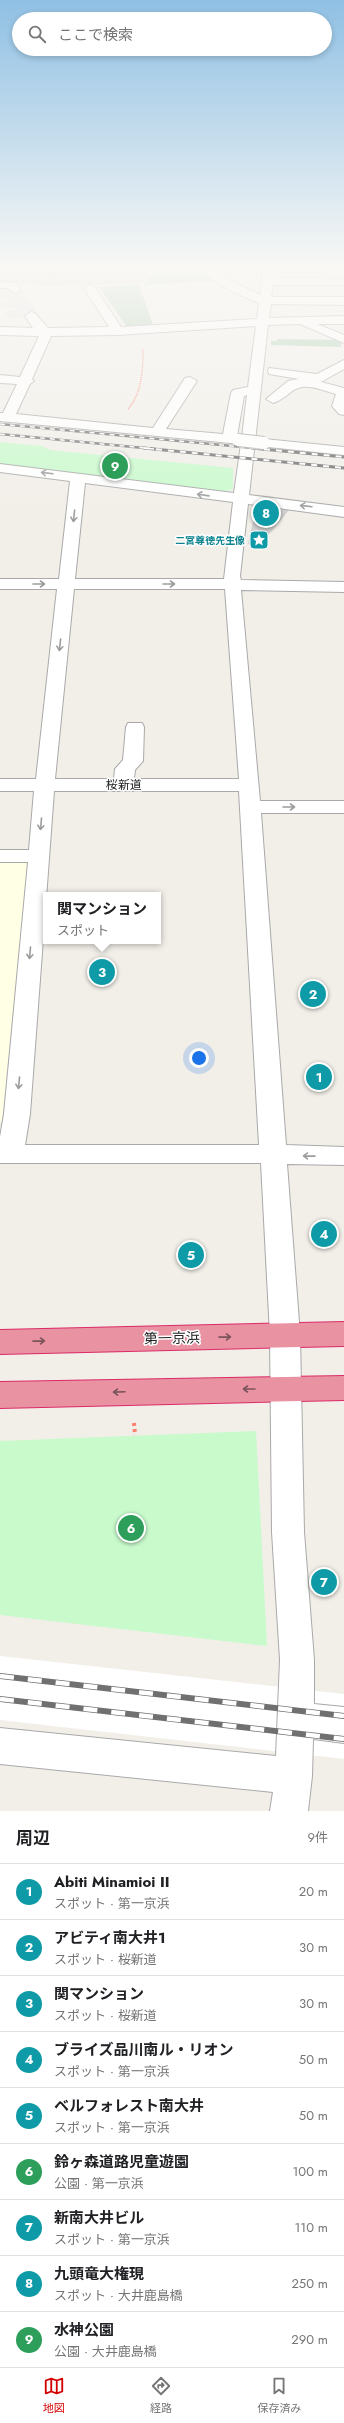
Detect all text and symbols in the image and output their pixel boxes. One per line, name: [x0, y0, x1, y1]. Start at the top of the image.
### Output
search box: [12, 12, 332, 56]
icon: search: [26, 23, 48, 45]
text: ここで検索: [58, 24, 133, 46]
pin: 9: [102, 451, 128, 481]
one-way arrow: [41, 470, 54, 477]
one-way arrow: [197, 491, 210, 499]
pin: 8: [253, 498, 279, 528]
one-way arrow: [299, 502, 312, 510]
one-way arrow: [70, 509, 78, 522]
place icon: 二宮尊徳先生像: [248, 529, 270, 551]
place label: 二宮尊徳先生像: [175, 533, 245, 548]
one-way arrow: [32, 580, 45, 588]
one-way arrow: [162, 580, 175, 588]
one-way arrow: [56, 638, 64, 651]
street label: 桜新道: [106, 776, 142, 794]
one-way arrow: [282, 803, 295, 811]
one-way arrow: [38, 817, 45, 830]
popup: [43, 892, 161, 944]
text: 関マンション: [57, 898, 147, 920]
text: スポット: [57, 921, 109, 940]
one-way arrow: [27, 946, 34, 959]
pin: 3: [89, 957, 115, 987]
pin: 2: [300, 979, 326, 1009]
your location: [189, 1048, 209, 1068]
pin: 1: [306, 1062, 332, 1092]
one-way arrow: [16, 1076, 23, 1089]
one-way arrow: [303, 1152, 316, 1160]
pin: 4: [311, 1219, 337, 1249]
pin: 5: [178, 1240, 204, 1270]
street label: 第一京浜: [144, 1328, 200, 1348]
one-way arrow: [218, 1333, 231, 1341]
one-way arrow: [32, 1338, 45, 1345]
one-way arrow: [243, 1385, 256, 1393]
one-way arrow: [113, 1388, 126, 1396]
pin: 6: [118, 1513, 144, 1543]
pin: 7: [311, 1567, 337, 1597]
text: 周辺: [16, 1826, 50, 1850]
text: 9件: [308, 1828, 328, 1847]
text: Abiti Minamioi II: [54, 1871, 170, 1893]
text: 1: [26, 1882, 32, 1901]
text: 20 m: [299, 1882, 328, 1901]
text: スポット · 第一京浜: [54, 1894, 170, 1913]
text: アビティ南大井1: [54, 1927, 166, 1949]
text: 2: [25, 1938, 33, 1957]
text: 30 m: [299, 1938, 328, 1957]
text: スポット · 桜新道: [54, 1950, 157, 1969]
text: 関マンション: [54, 1983, 144, 2005]
text: 3: [25, 1994, 33, 2013]
text: 30 m: [299, 1994, 328, 2013]
text: スポット · 桜新道: [54, 2006, 157, 2025]
text: ブライズ品川南ル・リオン: [54, 2039, 234, 2061]
text: 4: [24, 2050, 34, 2069]
text: 50 m: [299, 2050, 328, 2069]
text: スポット · 第一京浜: [54, 2062, 170, 2081]
text: ベルフォレスト南大井: [54, 2095, 204, 2117]
text: 5: [25, 2106, 33, 2125]
text: 50 m: [299, 2106, 328, 2125]
text: スポット · 第一京浜: [54, 2118, 170, 2137]
text: 鈴ヶ森道路児童遊園: [54, 2151, 189, 2173]
text: 6: [25, 2162, 33, 2181]
text: 100 m: [293, 2162, 328, 2181]
text: 公園 · 第一京浜: [54, 2174, 144, 2193]
text: 新南大井ビル: [54, 2207, 144, 2229]
text: 7: [25, 2218, 33, 2237]
text: 110 m: [294, 2218, 328, 2237]
text: スポット · 第一京浜: [54, 2230, 170, 2249]
text: 九頭竜大権現: [54, 2263, 144, 2285]
text: 8: [25, 2274, 33, 2293]
text: 250 m: [291, 2274, 328, 2293]
text: スポット · 大井鹿島橋: [54, 2286, 183, 2305]
text: 水神公園: [54, 2319, 114, 2341]
text: 9: [25, 2330, 33, 2349]
text: 290 m: [291, 2330, 328, 2349]
text: 公園 · 大井鹿島橋: [54, 2342, 157, 2361]
tab: 地図: [43, 2375, 65, 2416]
tab: 経路: [150, 2375, 172, 2416]
tab: 保存済み: [257, 2375, 301, 2416]

